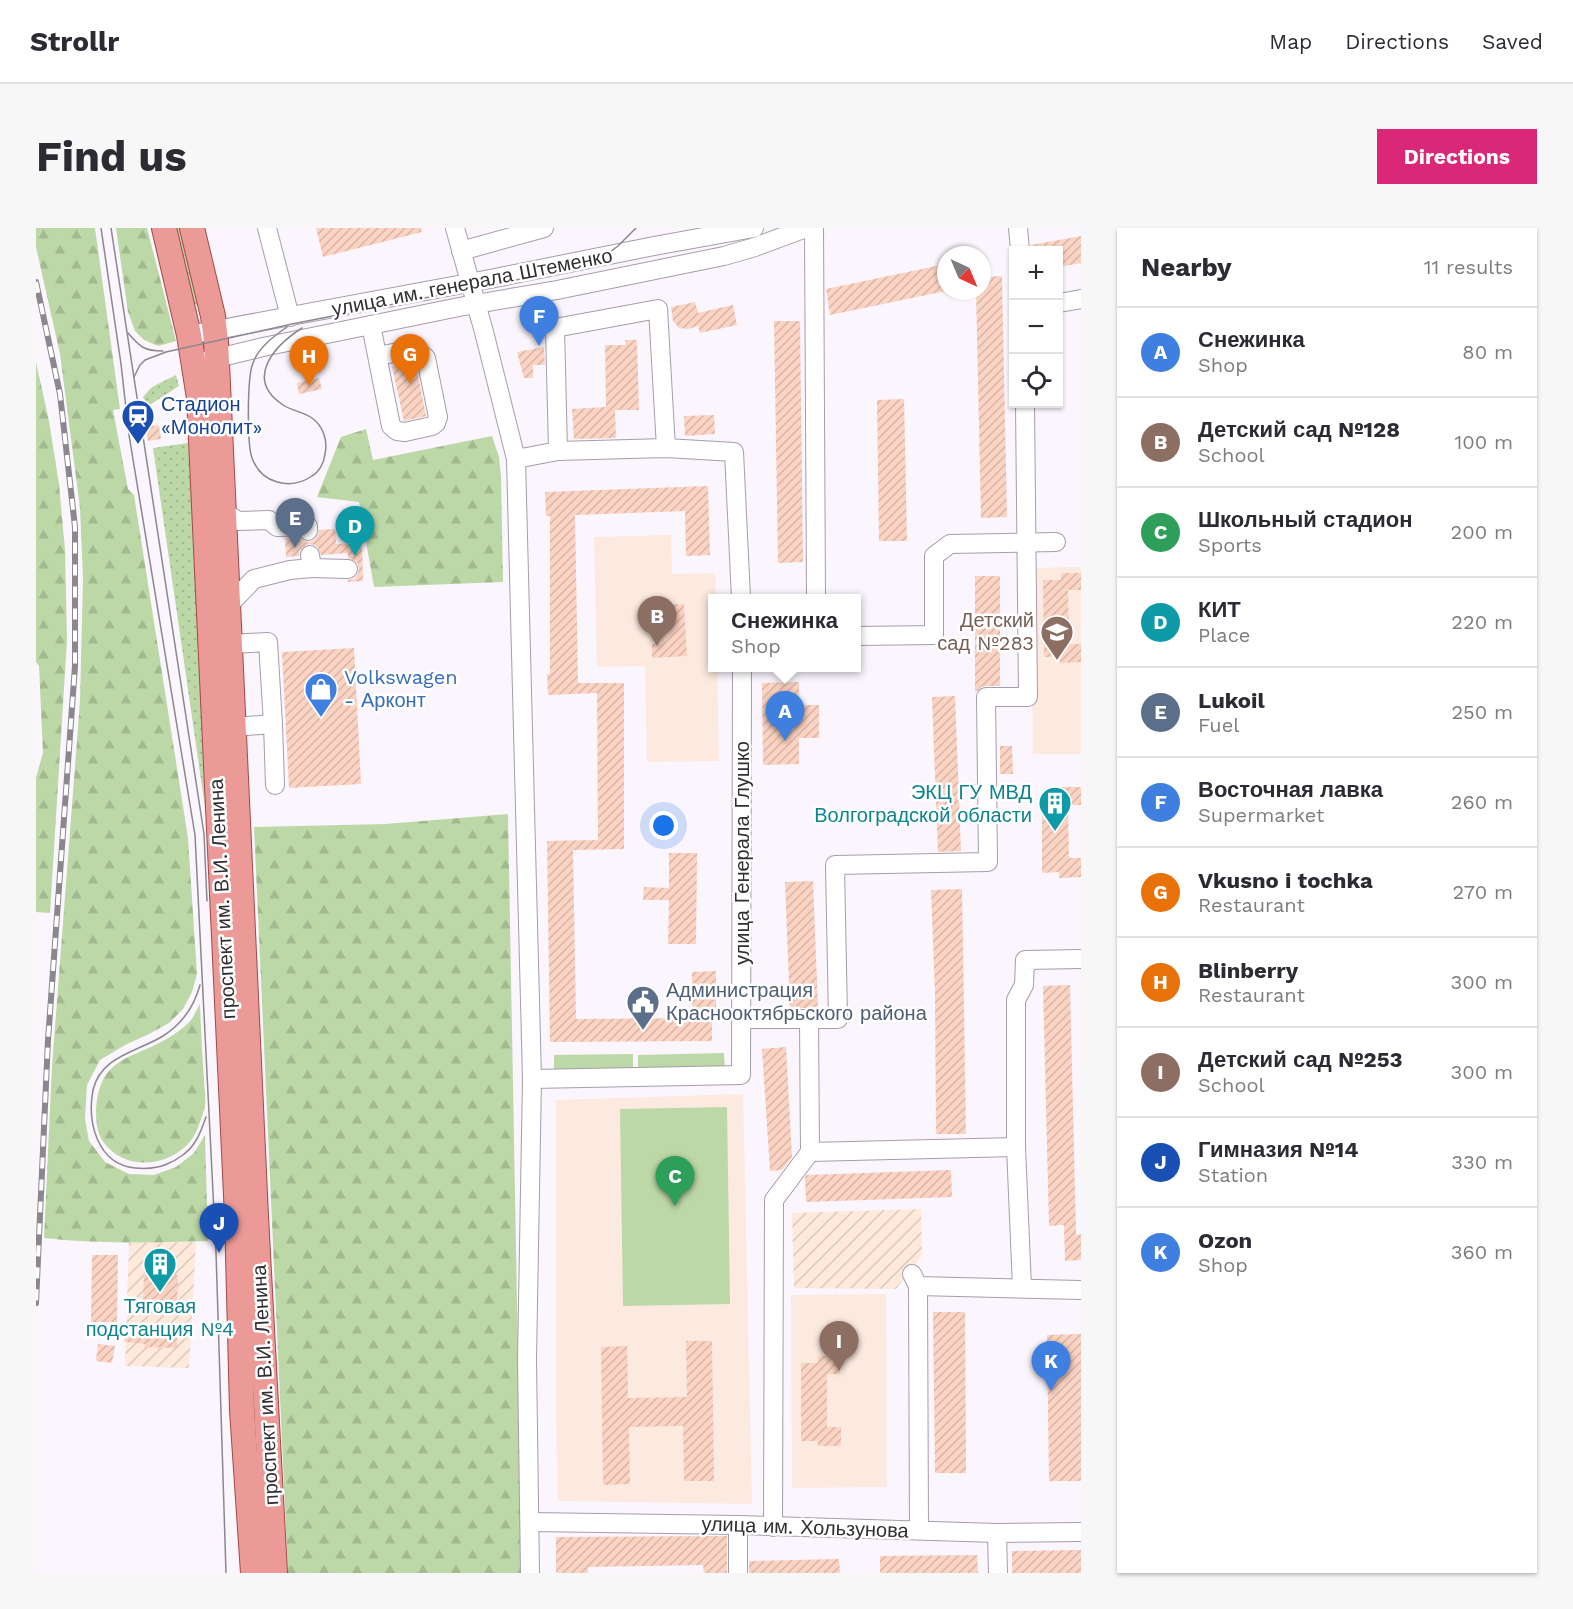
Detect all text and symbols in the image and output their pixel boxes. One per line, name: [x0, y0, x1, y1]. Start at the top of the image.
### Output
text: Strollr: [30, 25, 119, 58]
text: Map: [1269, 29, 1312, 54]
text: Directions: [1345, 29, 1449, 54]
text: Saved: [1482, 29, 1543, 54]
button: Directions: [1377, 129, 1537, 184]
text: Find us: [36, 132, 187, 181]
street label: улица им. генерала Штеменко: [330, 243, 614, 321]
north arrow: [937, 246, 991, 300]
map controls: [1009, 246, 1063, 408]
button: +: [1009, 246, 1063, 300]
text: Nearby: [1141, 252, 1232, 282]
text: 11 results: [1424, 255, 1513, 279]
pin: F: [520, 296, 558, 346]
button: −: [1009, 300, 1063, 354]
text: Снежинка: [1198, 327, 1305, 352]
pin: G: [390, 334, 430, 384]
pin: H: [290, 336, 328, 386]
text: A: [1154, 340, 1167, 364]
text: 80 m: [1462, 340, 1513, 364]
text: Shop: [1198, 353, 1248, 377]
button: locate: [1009, 354, 1063, 408]
place label: Стадион «Монолит»: [161, 392, 262, 439]
station icon: Стадион «Монолит»: [120, 398, 156, 445]
text: Детский сад №128: [1198, 417, 1400, 442]
text: B: [1154, 430, 1167, 454]
text: 100 m: [1454, 430, 1513, 454]
text: School: [1198, 443, 1265, 467]
pin: E: [276, 498, 314, 548]
pin: D: [336, 506, 374, 556]
text: Школьный стадион: [1198, 507, 1413, 532]
text: C: [1154, 520, 1167, 544]
text: 200 m: [1451, 520, 1513, 544]
text: Sports: [1198, 533, 1262, 557]
popup: [708, 594, 861, 672]
pin: B: [638, 596, 676, 646]
text: КИТ: [1198, 597, 1241, 622]
text: Снежинка: [731, 608, 838, 633]
place label: Детский сад №283: [937, 608, 1034, 655]
text: D: [1153, 610, 1168, 634]
text: 220 m: [1451, 610, 1513, 634]
school or university icon: Детский сад №283: [1039, 614, 1075, 661]
text: Place: [1198, 623, 1250, 647]
text: Shop: [731, 634, 781, 658]
place label: Volkswagen - Арконт: [344, 665, 458, 712]
shop icon: Volkswagen - Арконт: [303, 671, 339, 718]
text: Lukoil: [1198, 688, 1265, 713]
pin: A: [766, 692, 804, 741]
text: E: [1154, 700, 1167, 724]
text: 250 m: [1451, 700, 1513, 724]
text: Fuel: [1198, 713, 1239, 737]
street label: улица Генерала Глушко: [730, 741, 754, 965]
street label: проспект им. В.И. Ленина: [204, 777, 240, 1020]
text: Восточная лавка: [1198, 777, 1383, 802]
place label: ЭКЦ ГУ МВД Волгоградской области: [814, 780, 1032, 827]
building icon: ЭКЦ ГУ МВД Волгоградской области: [1037, 785, 1073, 832]
text: F: [1154, 790, 1167, 814]
text: 260 m: [1451, 790, 1513, 814]
text: Supermarket: [1198, 803, 1324, 827]
your location: [649, 811, 678, 840]
text: Vkusno i tochka: [1198, 868, 1373, 893]
text: G: [1153, 880, 1168, 904]
text: 270 m: [1453, 880, 1513, 904]
text: Restaurant: [1198, 893, 1305, 917]
text: Blinberry: [1198, 958, 1298, 983]
text: H: [1153, 970, 1168, 994]
text: 300 m: [1451, 970, 1513, 994]
place label: Администрация Краснооктябрьского района: [666, 978, 928, 1025]
text: Restaurant: [1198, 983, 1305, 1007]
public building icon: Администрация Краснооктябрьского района: [625, 984, 661, 1031]
text: Детский сад №253: [1198, 1047, 1403, 1072]
text: I: [1157, 1060, 1164, 1084]
text: 300 m: [1451, 1060, 1513, 1084]
text: School: [1198, 1073, 1265, 1097]
text: Гимназия №14: [1198, 1137, 1358, 1162]
text: J: [1154, 1150, 1167, 1174]
text: 330 m: [1451, 1150, 1513, 1174]
pin: C: [656, 1156, 694, 1206]
text: Station: [1198, 1163, 1268, 1187]
pin: J: [200, 1204, 238, 1253]
text: Ozon: [1198, 1228, 1252, 1253]
text: K: [1154, 1240, 1167, 1264]
text: 360 m: [1451, 1240, 1513, 1264]
building icon: Тяговая подстанция №4: [142, 1246, 178, 1293]
text: Shop: [1198, 1253, 1248, 1277]
street label: проспект им. В.И. Ленина: [247, 1263, 283, 1506]
place label: Тяговая подстанция №4: [86, 1294, 234, 1341]
pin: I: [820, 1322, 858, 1371]
pin: K: [1032, 1342, 1070, 1391]
street label: улица им. Хользунова: [701, 1511, 910, 1543]

